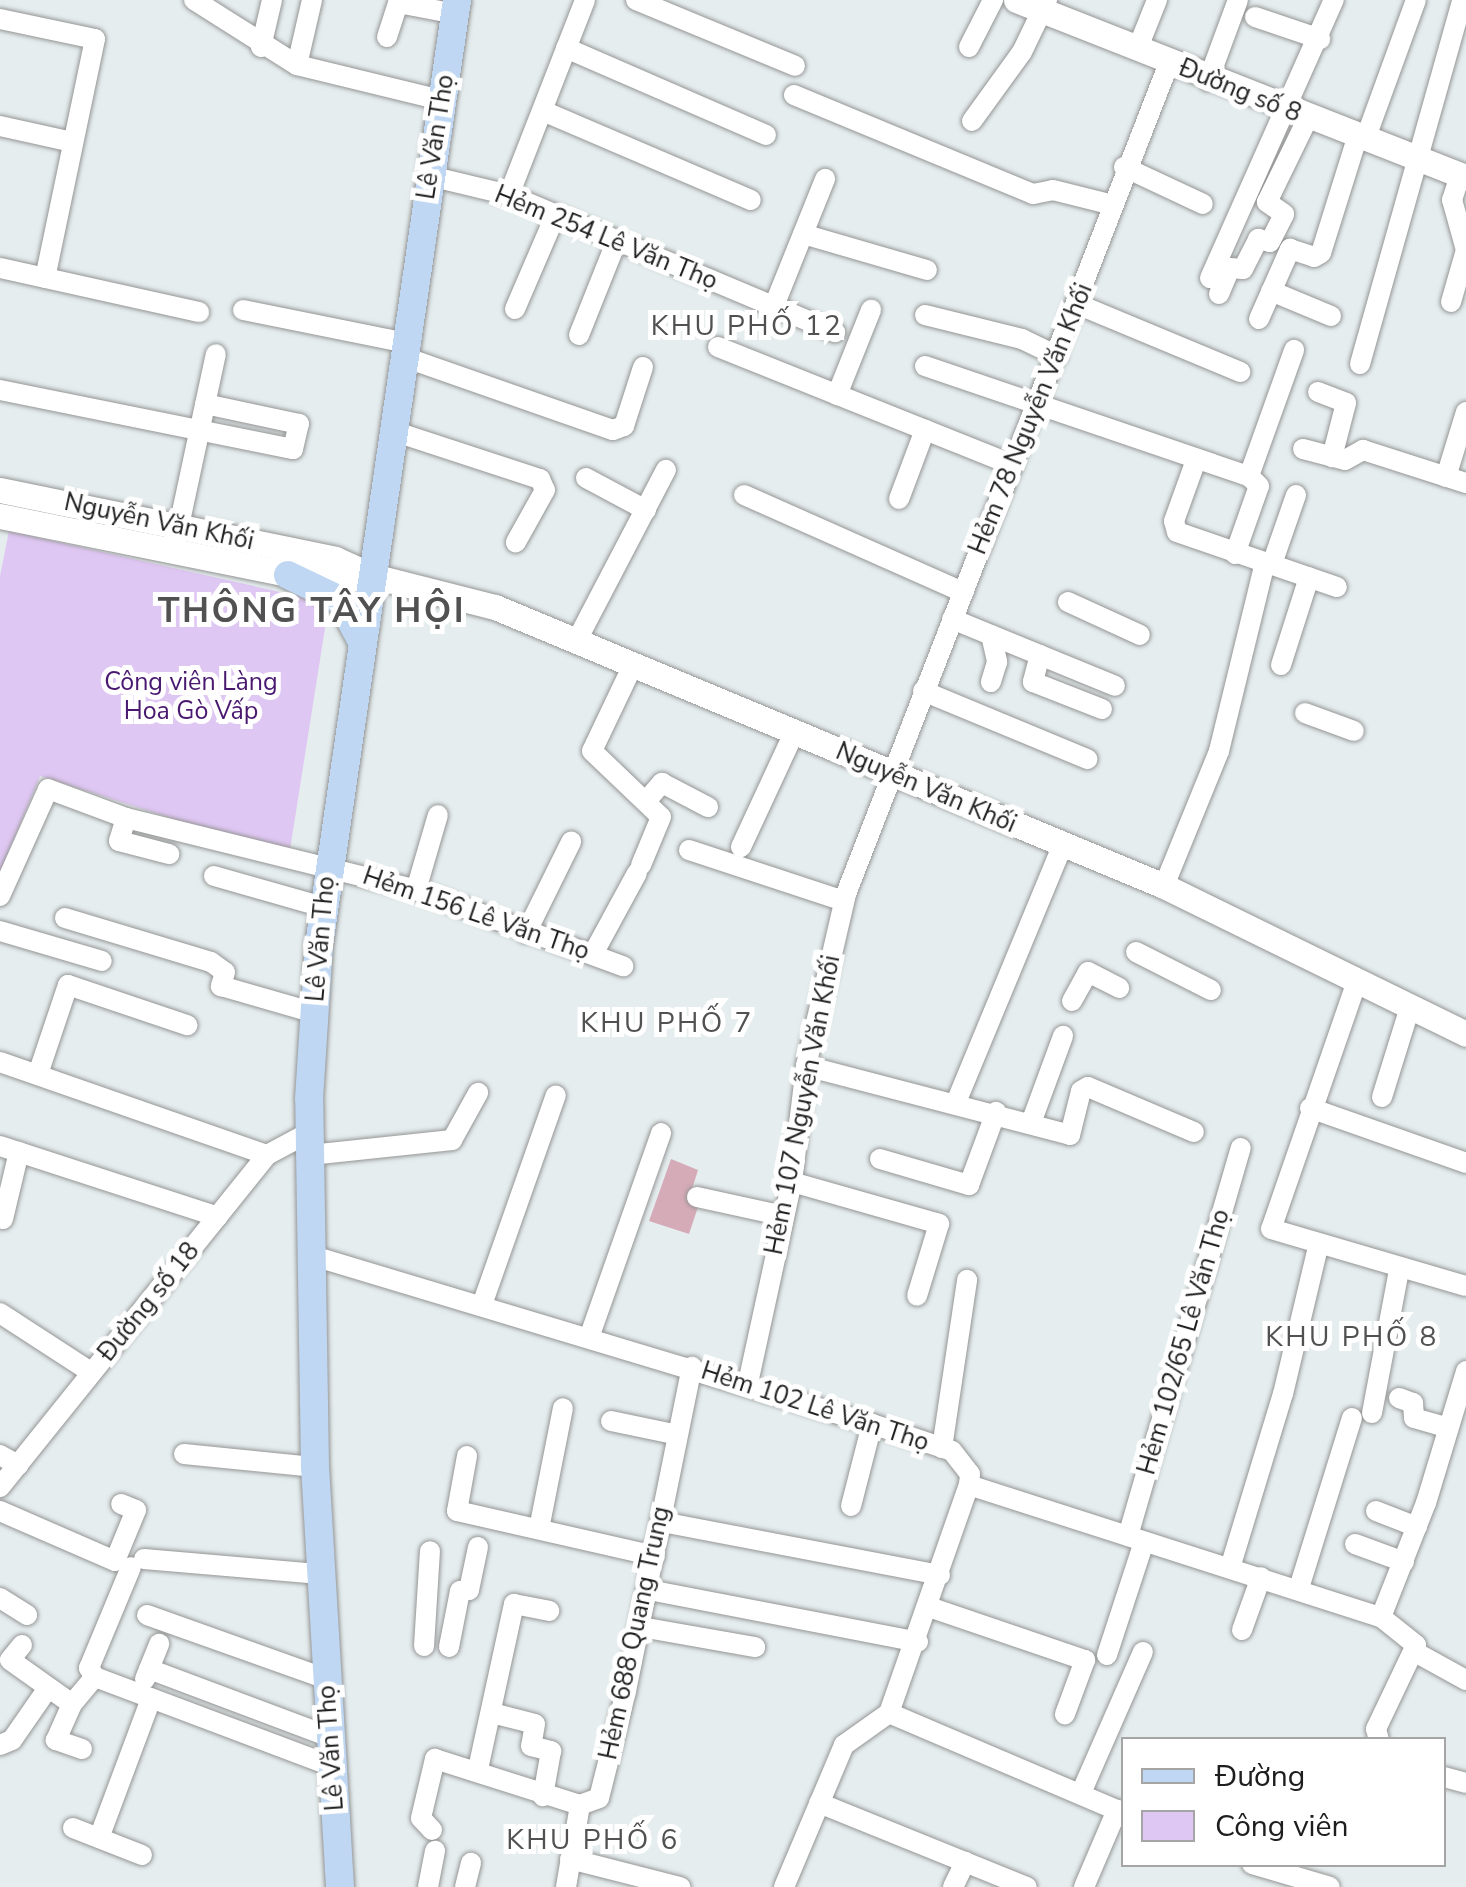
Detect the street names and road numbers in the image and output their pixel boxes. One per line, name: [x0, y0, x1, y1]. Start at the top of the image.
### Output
street label: Đường số 8: [1175, 53, 1305, 129]
street label: Lê Văn Thọ: [411, 72, 461, 202]
street label: Hẻm 254 Lê Văn Thọ: [490, 180, 722, 296]
street label: Hẻm 78 Nguyễn Văn Khối: [963, 279, 1099, 559]
street label: Nguyễn Văn Khối: [62, 487, 256, 557]
street label: Nguyễn Văn Khối: [831, 736, 1021, 840]
street label: Hẻm 156 Lê Văn Thọ: [359, 861, 593, 967]
street label: Lê Văn Thọ: [301, 875, 341, 1003]
street label: Hẻm 107 Nguyễn Văn Khối: [759, 953, 847, 1257]
street label: Hẻm 102/65 Lê Văn Thọ: [1132, 1206, 1236, 1478]
street label: Đường số 18: [92, 1237, 206, 1367]
street label: Hẻm 102 Lê Văn Thọ: [697, 1356, 933, 1458]
street label: Hẻm 688 Quang Trung: [593, 1504, 677, 1762]
street label: Lê Văn Thọ: [312, 1684, 350, 1812]

